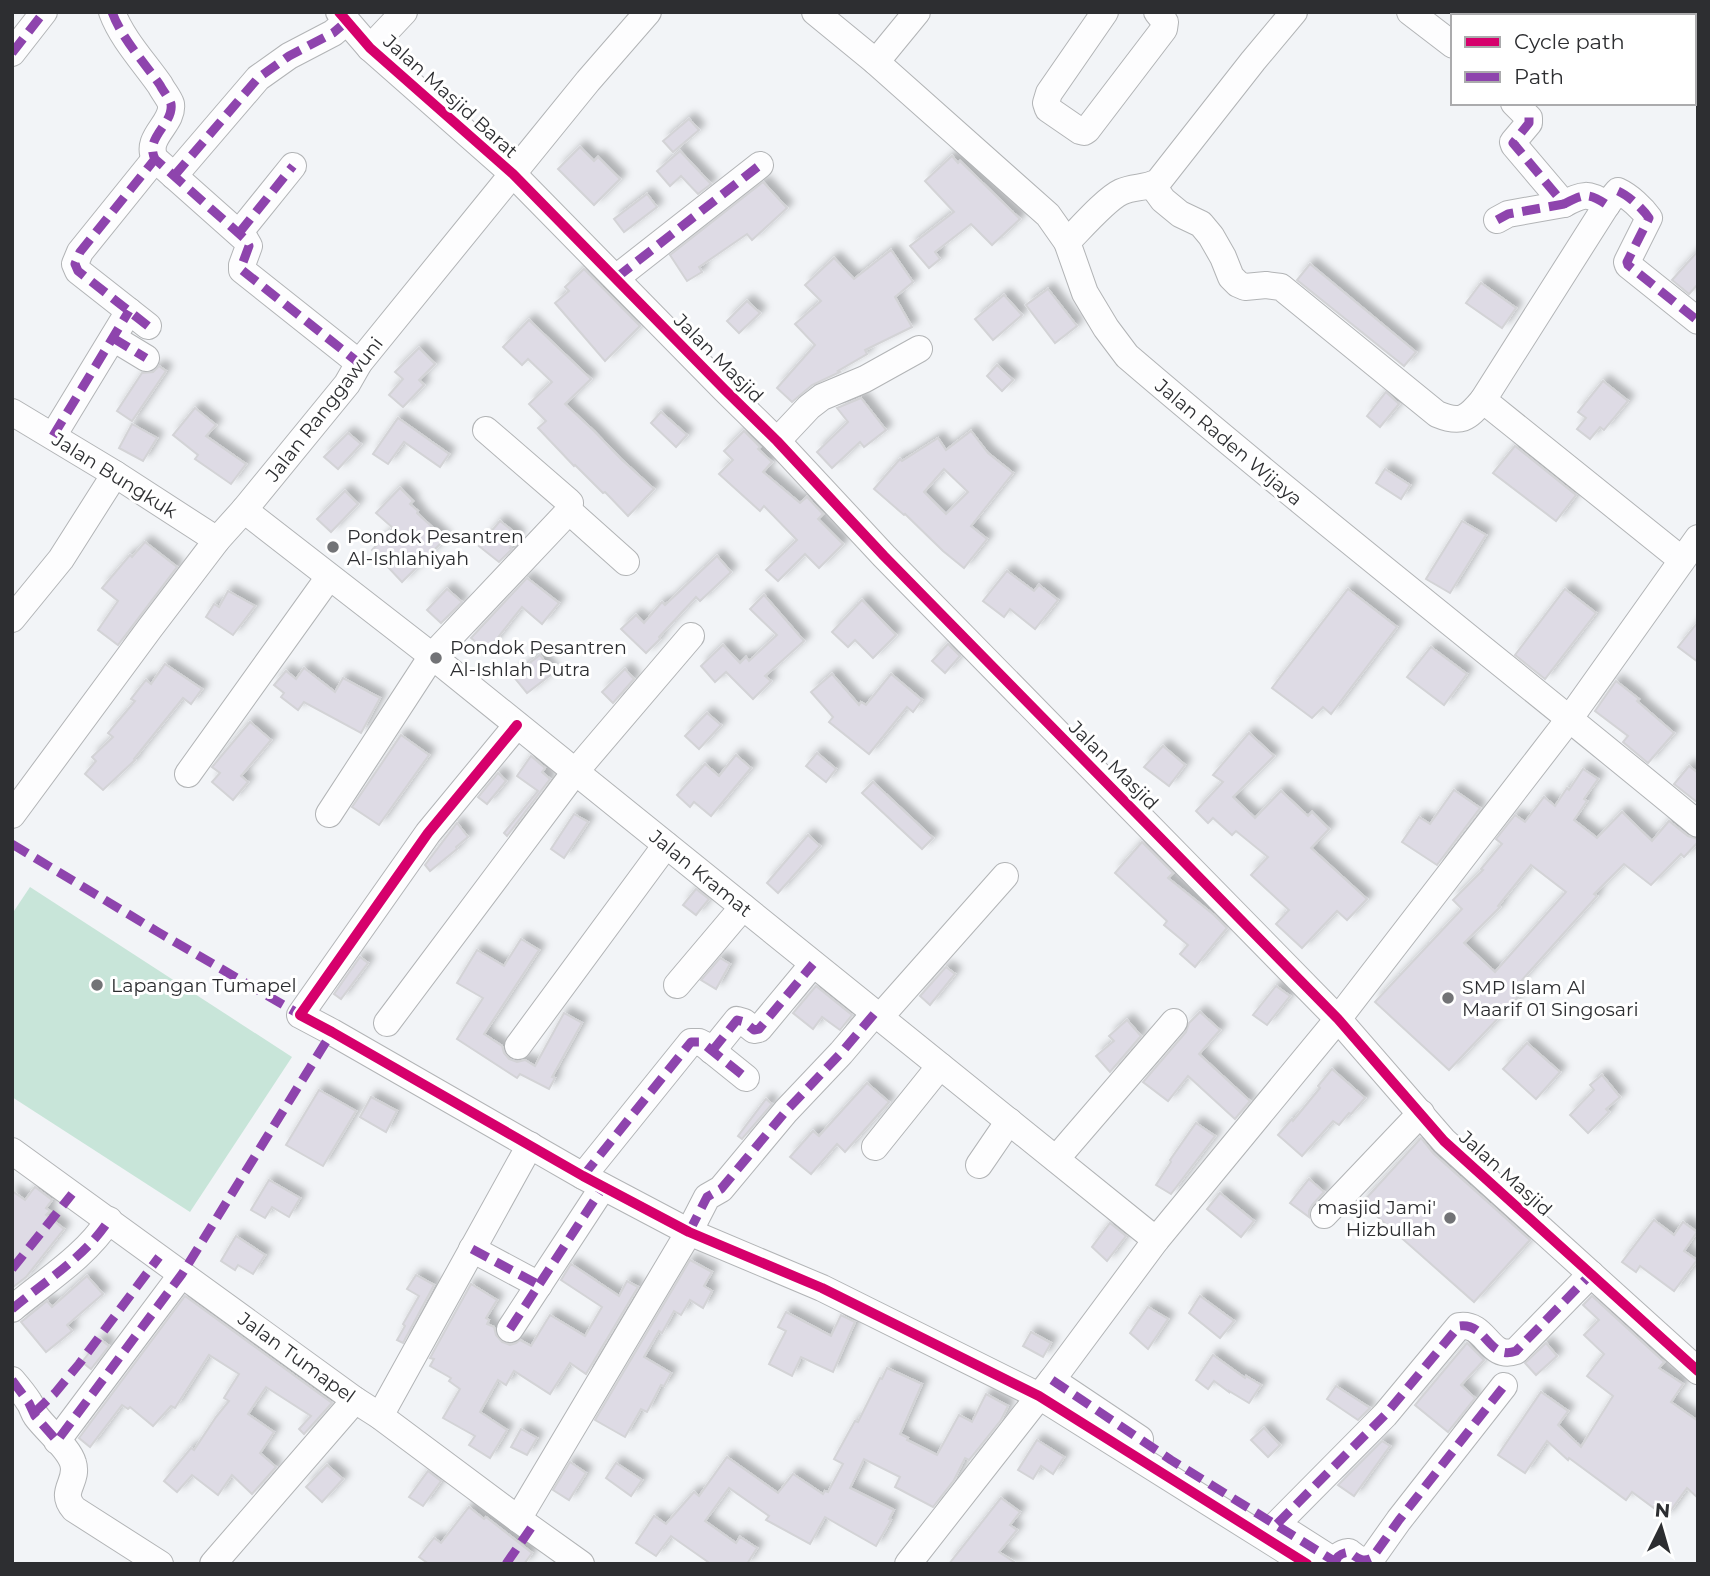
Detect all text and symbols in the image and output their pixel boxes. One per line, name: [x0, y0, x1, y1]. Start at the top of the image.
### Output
legend: [1451, 14, 1696, 105]
street label: Jalan Masjid Barat: [378, 29, 523, 163]
text: Cycle path: [1514, 29, 1625, 54]
text: Path: [1514, 64, 1564, 89]
street label: Jalan Masjid: [669, 308, 768, 408]
street label: Jalan Ranggawuni: [260, 332, 388, 487]
street label: Jalan Raden Wijaya: [1150, 373, 1307, 511]
street label: Jalan Bungkuk: [47, 427, 182, 523]
place label: Pondok Pesantren Al-Ishlahiyah: [347, 525, 524, 570]
marker: Pondok Pesantren Al-Ishlahiyah: [325, 539, 341, 555]
place label: Pondok Pesantren Al-Ishlah Putra: [450, 636, 627, 681]
marker: Pondok Pesantren Al-Ishlah Putra: [428, 650, 444, 666]
street label: Jalan Masjid: [1064, 715, 1163, 815]
street label: Jalan Kramat: [644, 824, 757, 922]
place label: Lapangan Tumapel: [111, 974, 297, 997]
place label: SMP Islam Al Maarif 01 Singosari: [1462, 976, 1639, 1021]
marker: Lapangan Tumapel: [89, 977, 105, 993]
marker: SMP Islam Al Maarif 01 Singosari: [1440, 990, 1456, 1006]
street label: Jalan Masjid: [1454, 1125, 1557, 1221]
place label: masjid Jami' Hizbullah: [1317, 1196, 1436, 1241]
marker: masjid Jami' Hizbullah: [1442, 1210, 1458, 1226]
street label: Jalan Tumapel: [233, 1307, 360, 1408]
north arrow: [1626, 1492, 1696, 1562]
text: N: [1654, 1498, 1671, 1523]

